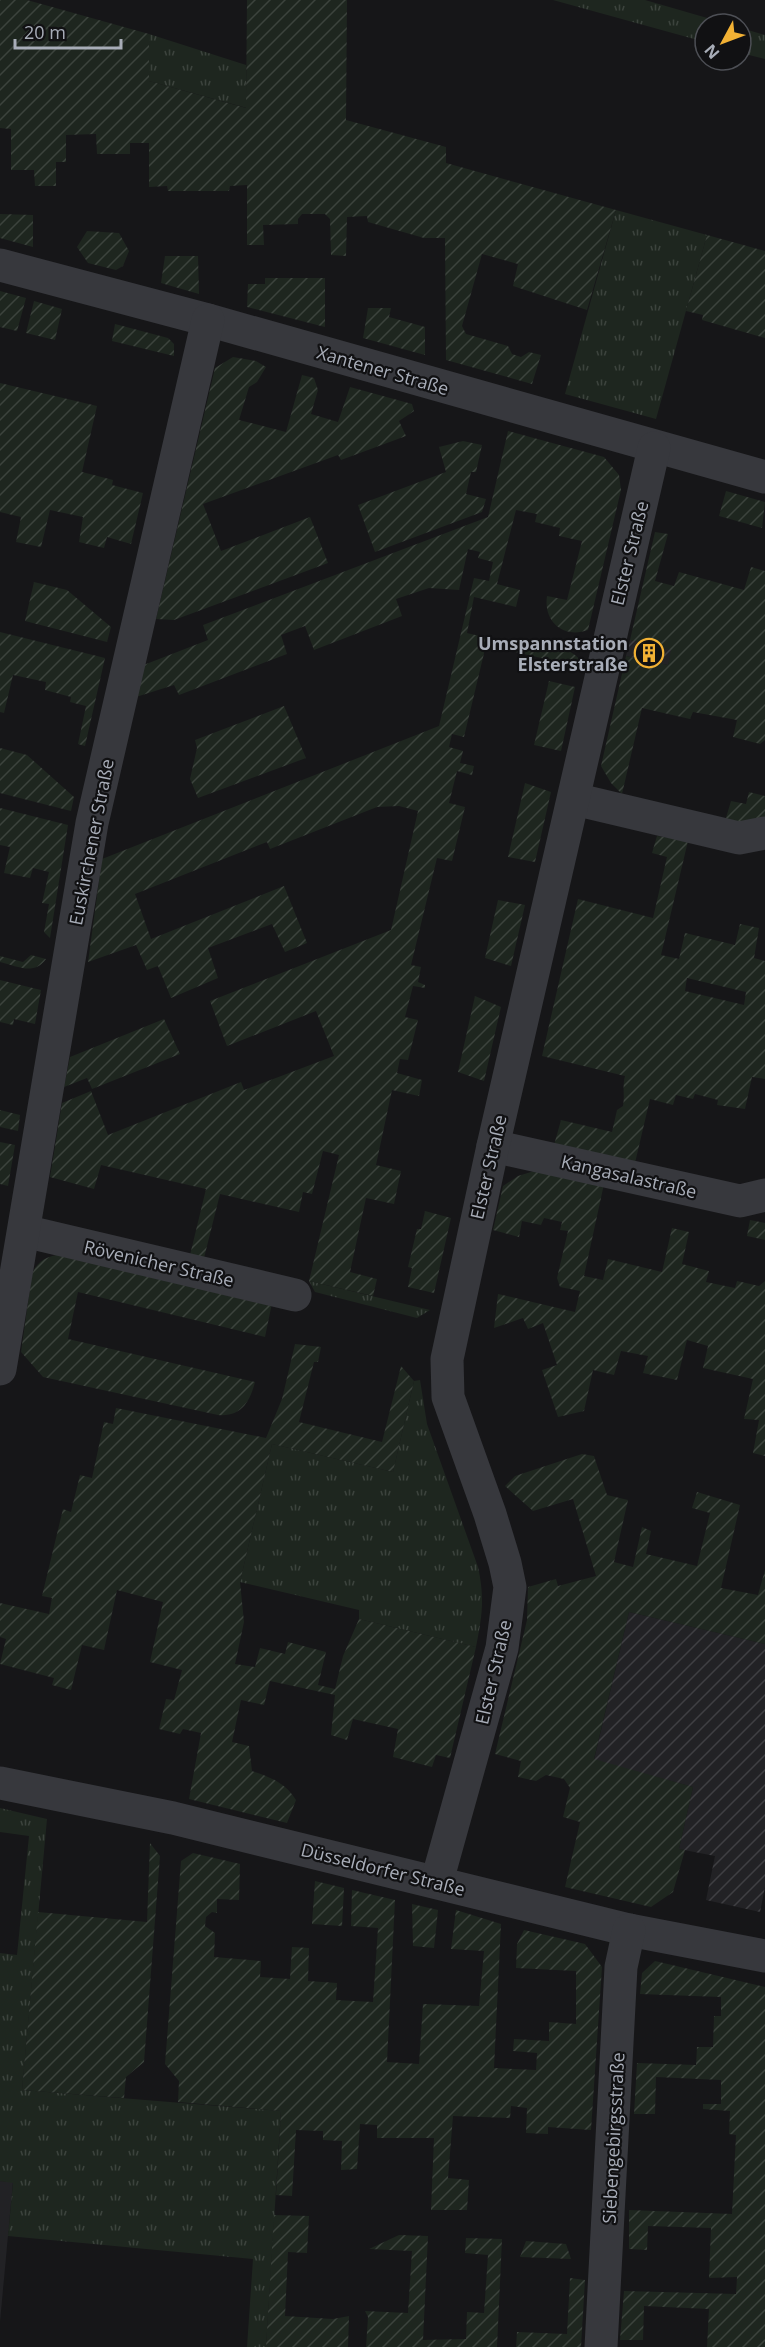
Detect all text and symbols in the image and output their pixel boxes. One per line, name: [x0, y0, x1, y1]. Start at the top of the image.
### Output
scale bar: [15, 12, 122, 50]
north arrow: [693, 12, 753, 72]
text: 20 m: [24, 20, 66, 44]
text: N: [699, 40, 724, 64]
street label: Xantener Straße: [314, 340, 452, 400]
street label: Elster Straße: [604, 498, 654, 608]
place label: Umspannstation Elsterstraße: [478, 631, 628, 676]
building icon: Umspannstation Elsterstraße: [633, 637, 665, 669]
street label: Euskirchener Straße: [63, 757, 119, 927]
street label: Elster Straße: [464, 1112, 512, 1222]
street label: Kangasalastraße: [559, 1149, 699, 1203]
street label: Rövenicher Straße: [82, 1234, 236, 1292]
street label: Elster Straße: [469, 1617, 517, 1727]
street label: Düsseldorfer Straße: [298, 1837, 468, 1901]
street label: Siebengebirgsstraße: [597, 2052, 629, 2224]

